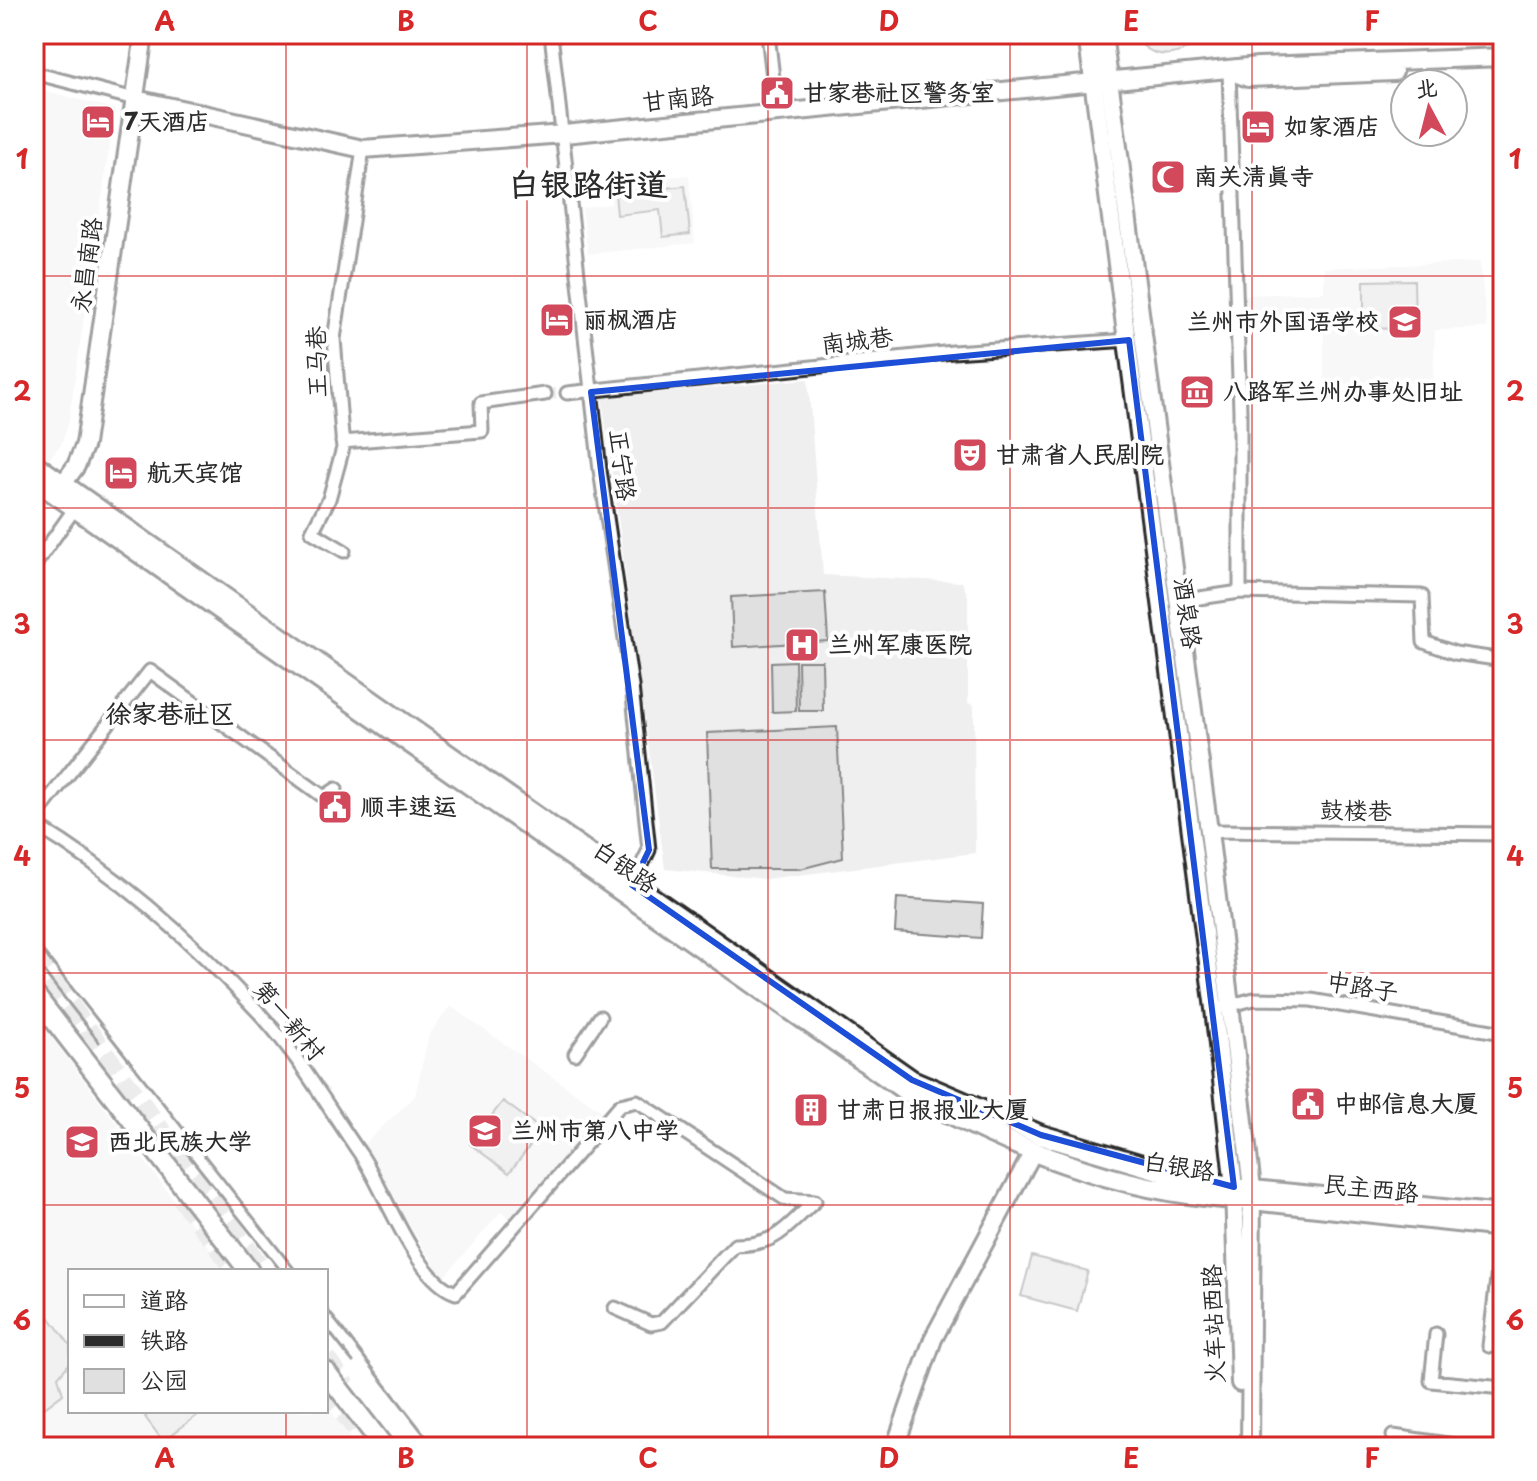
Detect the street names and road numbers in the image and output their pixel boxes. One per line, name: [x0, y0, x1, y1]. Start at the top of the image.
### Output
street label: 甘南路: [640, 75, 715, 119]
street label: 永昌南路: [61, 215, 110, 315]
street label: 南城巷: [819, 317, 895, 361]
street label: 王马巷: [296, 326, 334, 398]
street label: 正宁路: [602, 427, 646, 503]
street label: 酒泉路: [1166, 575, 1212, 651]
street label: 鼓楼巷: [1320, 790, 1392, 828]
street label: 白银路: [586, 830, 666, 901]
street label: 中路子: [1324, 961, 1401, 1009]
street label: 第一新村: [246, 971, 335, 1068]
street label: 白银路: [1141, 1142, 1218, 1188]
street label: 民主西路: [1322, 1164, 1421, 1210]
street label: 火车站西路: [1192, 1263, 1232, 1385]

